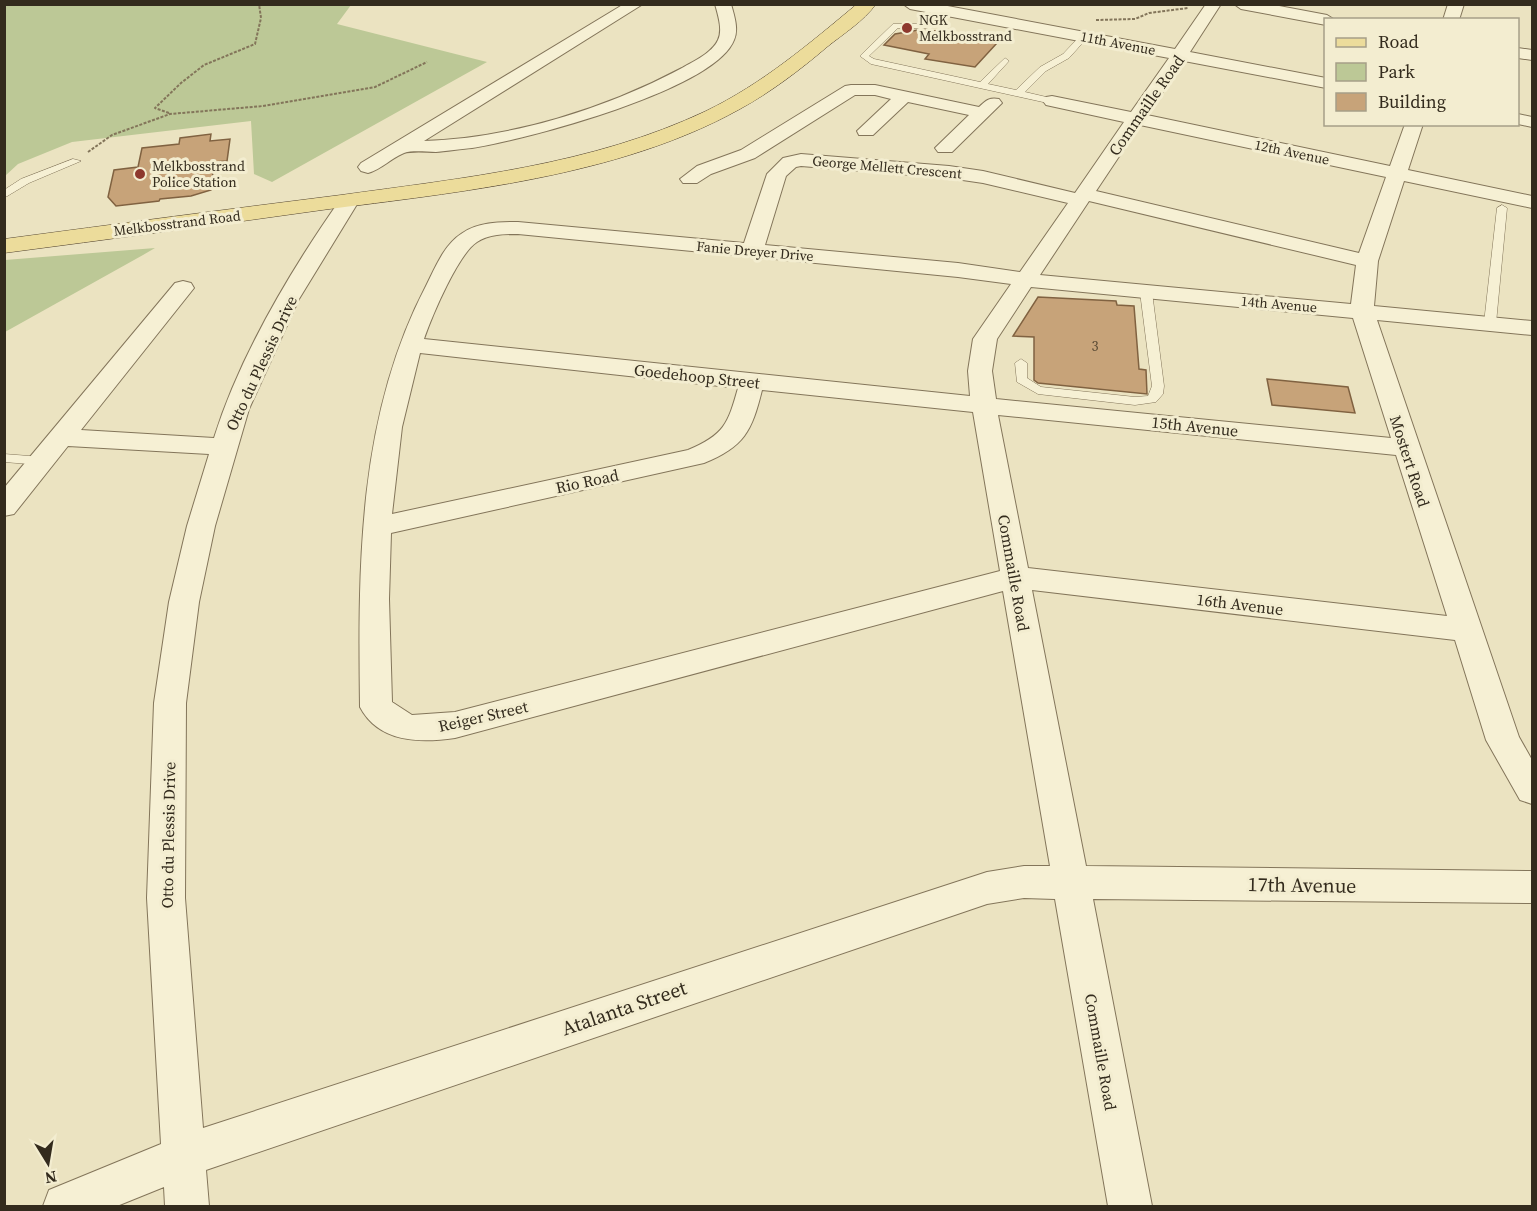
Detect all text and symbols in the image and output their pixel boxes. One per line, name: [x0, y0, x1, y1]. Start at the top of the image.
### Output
place label: NGK Melkbosstrand: [919, 10, 1012, 46]
legend: [1324, 18, 1519, 126]
marker: NGK Melkbosstrand: [900, 21, 914, 35]
street label: 11th Avenue: [1079, 26, 1157, 60]
text: Road: [1378, 29, 1419, 54]
street label: Commaille Road: [1103, 50, 1189, 160]
text: Park: [1378, 59, 1415, 84]
text: Building: [1378, 89, 1446, 114]
street label: 12th Avenue: [1253, 134, 1331, 170]
street label: George Mellett Crescent: [812, 151, 963, 184]
place label: Melkbosstrand Police Station: [152, 156, 245, 192]
marker: Melkbosstrand Police Station: [133, 167, 147, 181]
street label: Melkbosstrand Road: [112, 205, 242, 241]
street label: Fanie Dreyer Drive: [696, 236, 814, 266]
street label: 14th Avenue: [1240, 291, 1318, 317]
street label: Otto du Plessis Drive: [220, 292, 302, 434]
house number: 3: [1092, 336, 1099, 356]
street label: Goedehoop Street: [633, 358, 762, 394]
street label: 15th Avenue: [1151, 411, 1239, 441]
street label: Mostert Road: [1385, 412, 1435, 510]
street label: Rio Road: [553, 464, 621, 498]
street label: Commaille Road: [993, 513, 1035, 633]
street label: 16th Avenue: [1195, 588, 1285, 620]
street label: Reiger Street: [436, 695, 531, 737]
street label: Otto du Plessis Drive: [156, 762, 180, 908]
street label: 17th Avenue: [1247, 870, 1357, 900]
street label: Atalanta Street: [558, 973, 691, 1042]
street label: Commaille Road: [1080, 992, 1122, 1112]
north arrow: [18, 1133, 78, 1193]
text: N: [43, 1166, 59, 1190]

